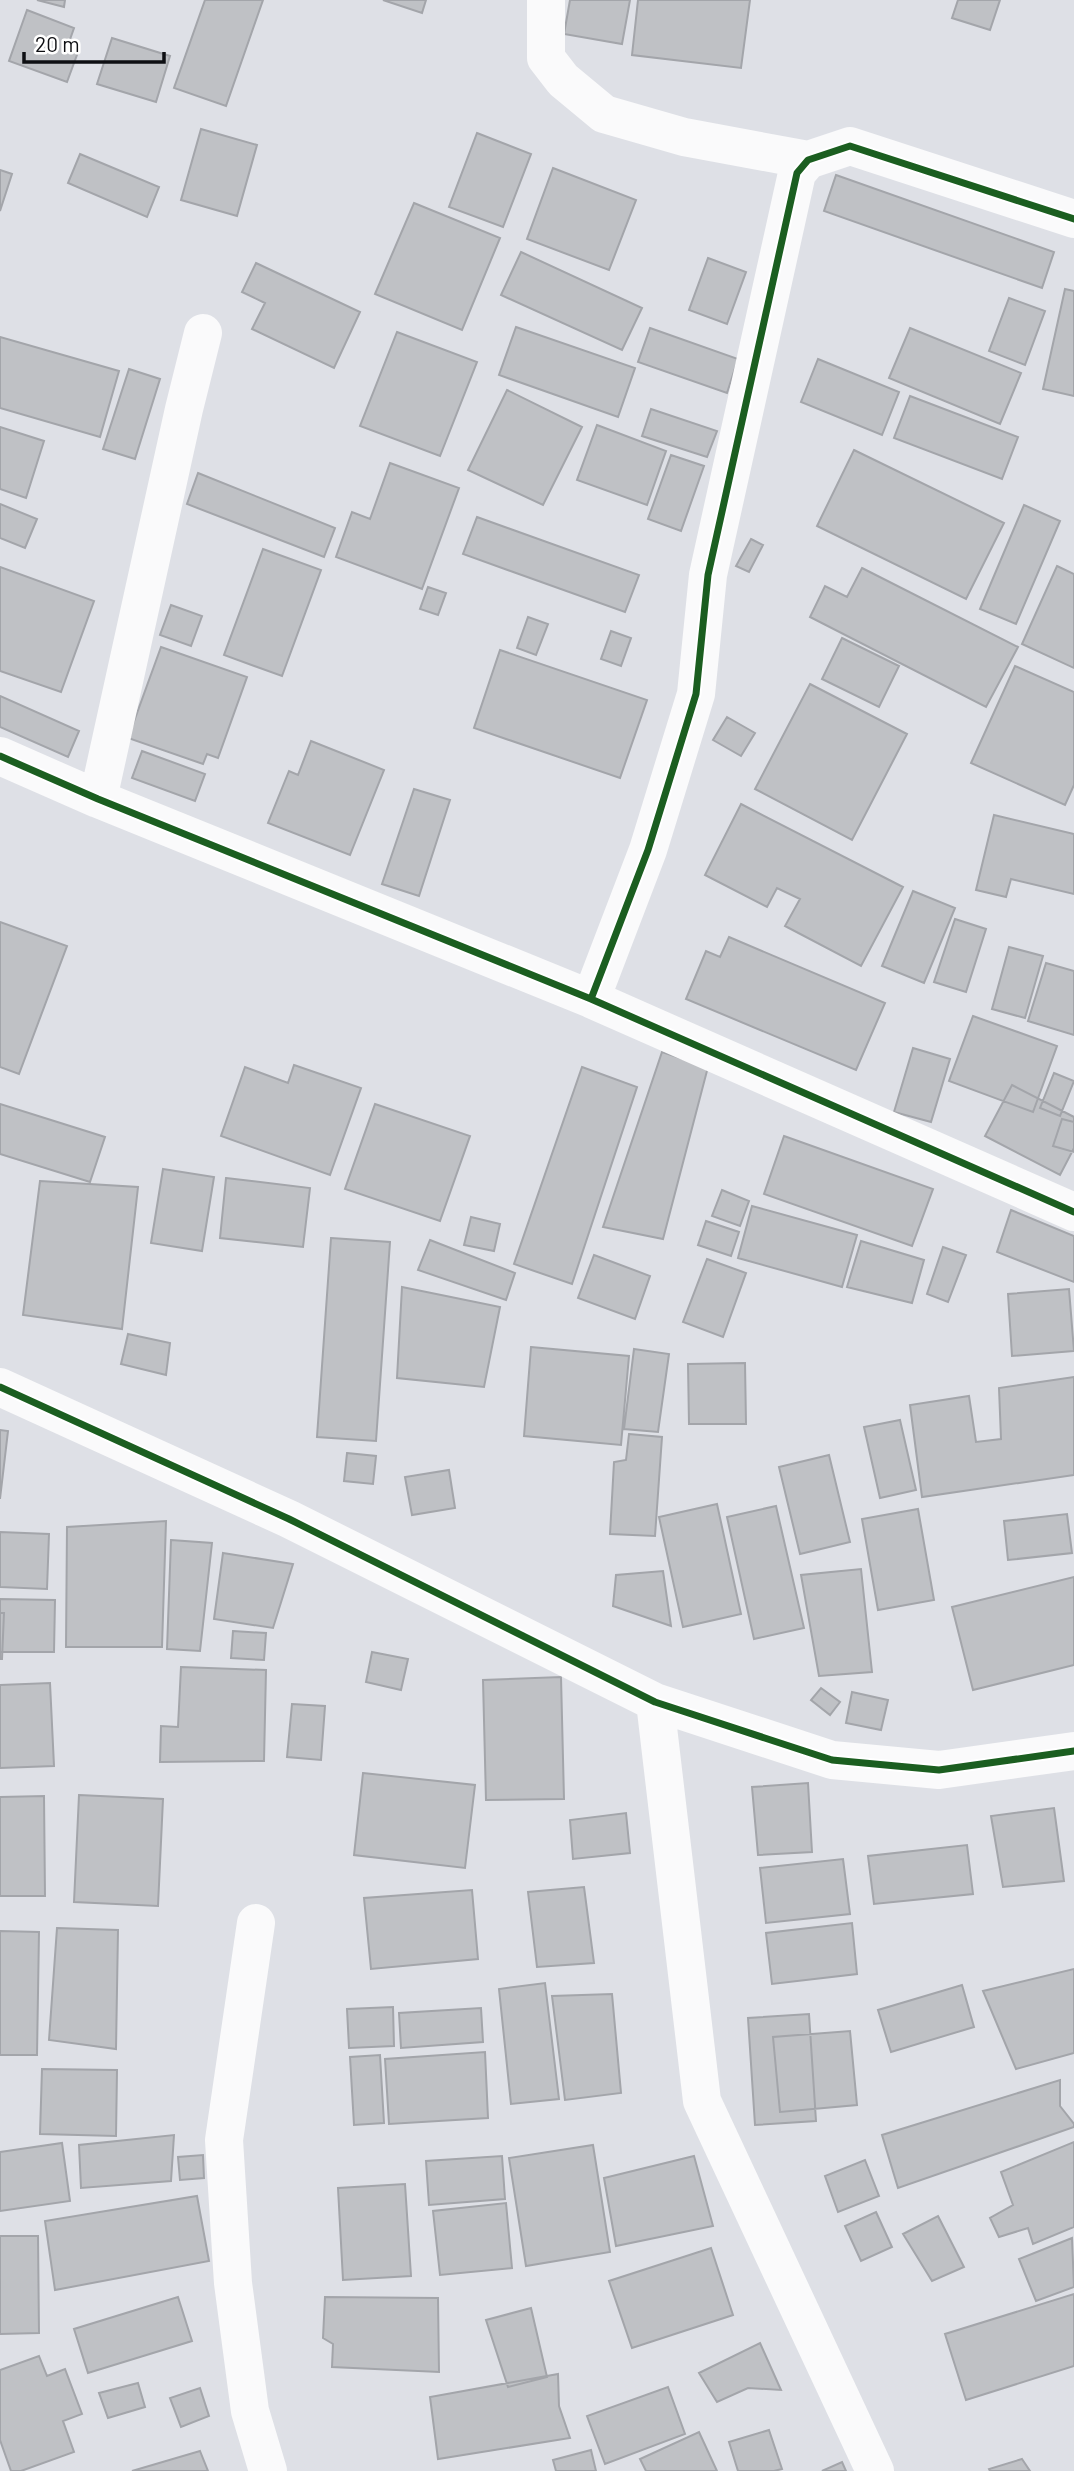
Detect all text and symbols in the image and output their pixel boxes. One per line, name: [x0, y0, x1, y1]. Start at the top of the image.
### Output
scale bar: [24, 21, 164, 65]
text: 20 m: [35, 31, 80, 56]

